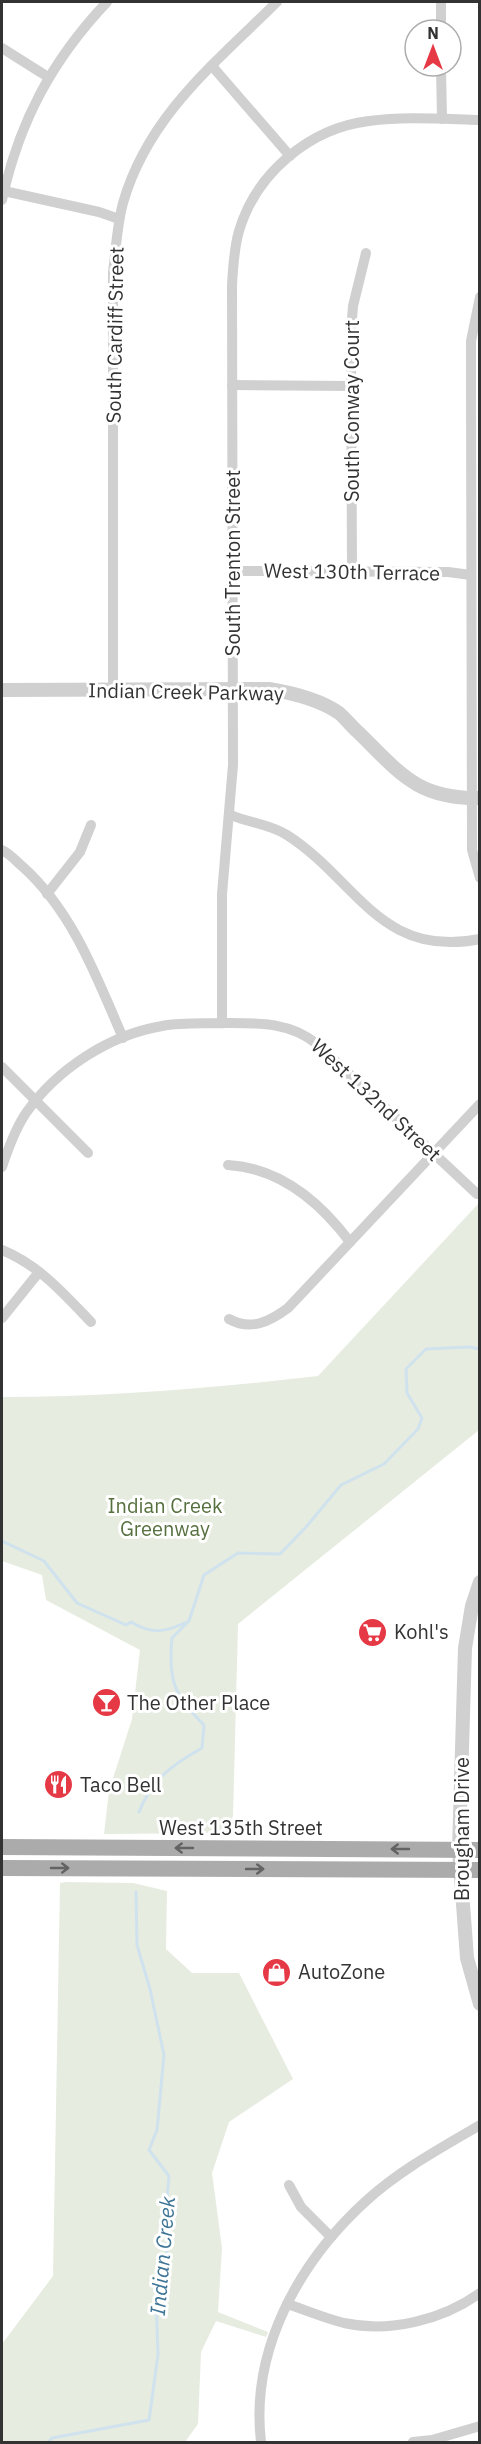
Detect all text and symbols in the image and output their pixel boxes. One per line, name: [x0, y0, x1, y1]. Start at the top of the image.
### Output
north arrow: [403, 18, 463, 78]
text: N: [427, 23, 439, 43]
street label: South Cardiff Street: [99, 246, 130, 424]
street label: South Conway Court: [338, 320, 365, 502]
street label: South Trenton Street: [219, 470, 246, 656]
street label: West 130th Terrace: [264, 556, 440, 587]
street label: Indian Creek Parkway: [88, 676, 284, 707]
street label: West 132nd Street: [306, 1032, 447, 1167]
park label: Indian Creek Greenway: [108, 1492, 223, 1542]
supermarket icon: Kohl's: [357, 1616, 389, 1648]
place label: Kohl's: [394, 1618, 449, 1645]
bar icon: The Other Place: [90, 1687, 122, 1719]
place label: The Other Place: [127, 1689, 270, 1716]
street label: Brougham Drive: [448, 1757, 475, 1901]
restaurant icon: Taco Bell: [43, 1769, 75, 1801]
place label: Taco Bell: [80, 1771, 161, 1798]
street label: West 135th Street: [159, 1814, 323, 1841]
one-way arrow: [175, 1842, 195, 1854]
one-way arrow: [391, 1843, 411, 1855]
one-way arrow: [49, 1862, 69, 1874]
one-way arrow: [244, 1863, 264, 1875]
shop icon: AutoZone: [261, 1956, 293, 1988]
place label: AutoZone: [298, 1958, 385, 1985]
water label: Indian Creek: [143, 2194, 181, 2317]

